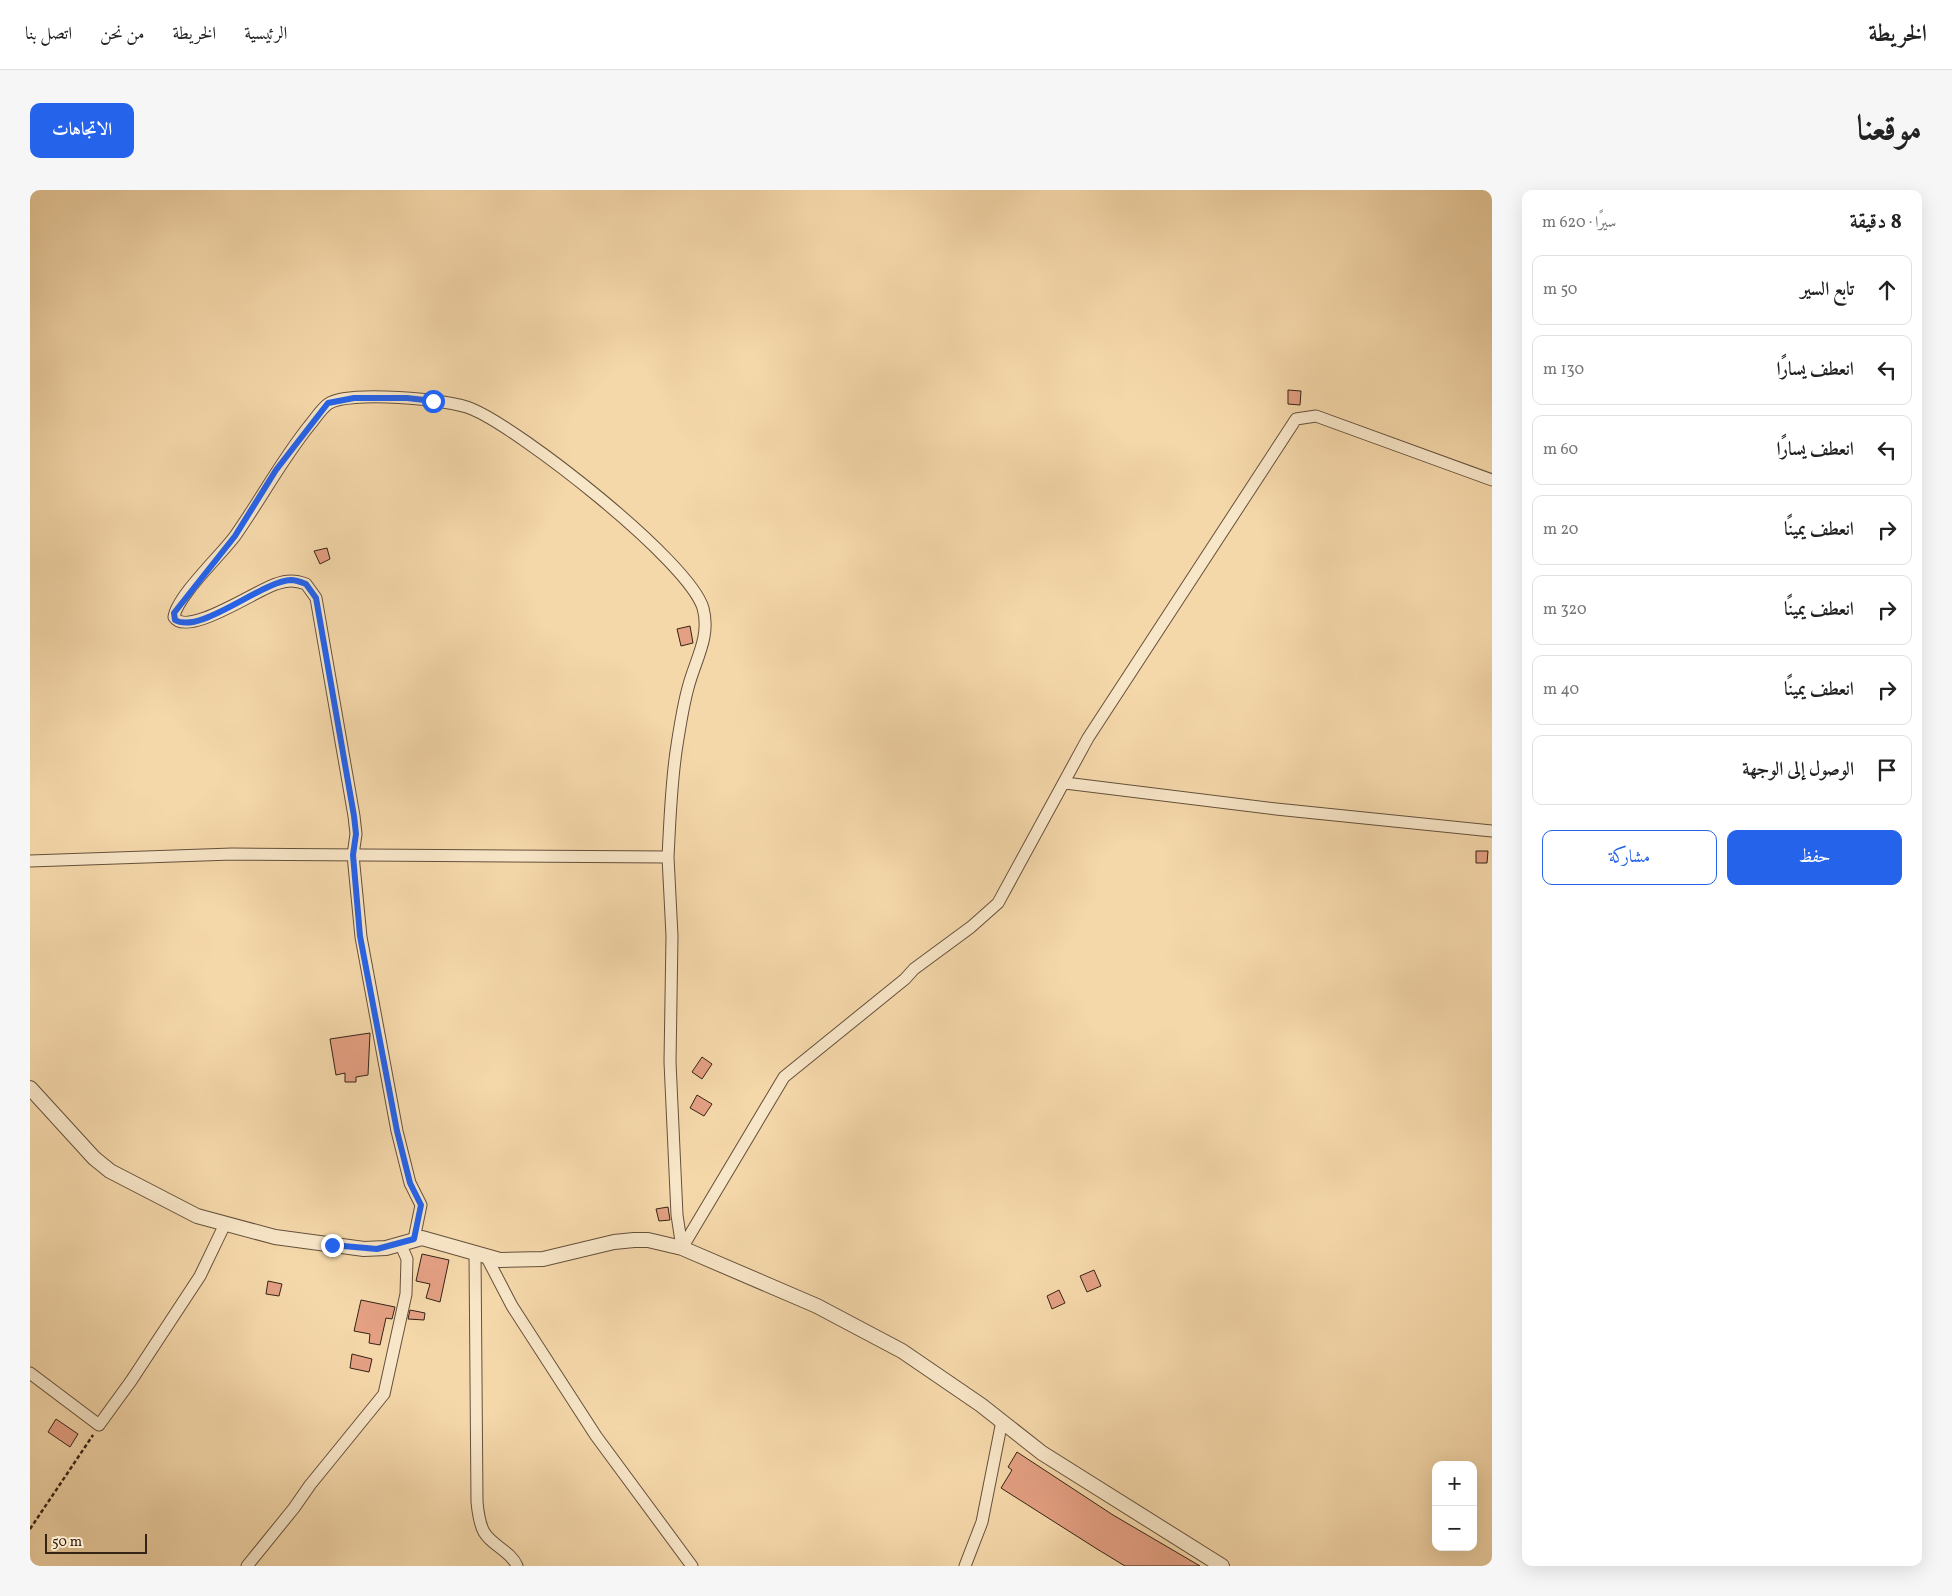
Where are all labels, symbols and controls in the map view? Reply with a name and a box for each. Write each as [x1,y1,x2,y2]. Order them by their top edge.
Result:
text: الخريطة [1869,18,1927,52]
text: اتصل بنا [25,22,72,47]
text: من نحن [100,22,144,47]
text: الخريطة [172,22,216,47]
text: الرئيسية [244,22,287,47]
button: الاتجاهات [30,103,134,158]
text: موقعنا [1857,106,1922,154]
text: 8 دقيقة [1850,208,1902,237]
text: سيرًا · 620 m [1542,212,1616,234]
icon: ahead [1873,276,1901,304]
text: تابع السير [1801,277,1854,303]
text: 50 m [1543,279,1577,301]
icon: left [1873,356,1901,384]
text: انعطف يسارًا [1776,357,1854,383]
text: 130 m [1543,359,1584,381]
route start [422,390,445,413]
icon: left [1873,436,1901,464]
text: انعطف يسارًا [1776,437,1854,463]
text: 60 m [1543,439,1578,461]
icon: right [1873,516,1901,544]
text: انعطف يمينًا [1784,517,1854,543]
text: 20 m [1543,519,1578,541]
icon: right [1873,596,1901,624]
text: انعطف يمينًا [1784,597,1854,623]
text: 320 m [1543,599,1587,621]
icon: right [1873,676,1901,704]
text: انعطف يمينًا [1784,677,1854,703]
text: 40 m [1543,679,1579,701]
icon: arrive [1873,756,1901,784]
text: الوصول إلى الوجهة [1742,757,1854,783]
button: مشاركة [1542,830,1717,885]
button: حفظ [1727,830,1902,885]
route end [321,1234,344,1257]
map controls [1432,1461,1477,1551]
button: + [1432,1461,1477,1506]
button: − [1432,1506,1477,1551]
scale bar [45,1531,148,1554]
text: 50 m [52,1533,82,1552]

